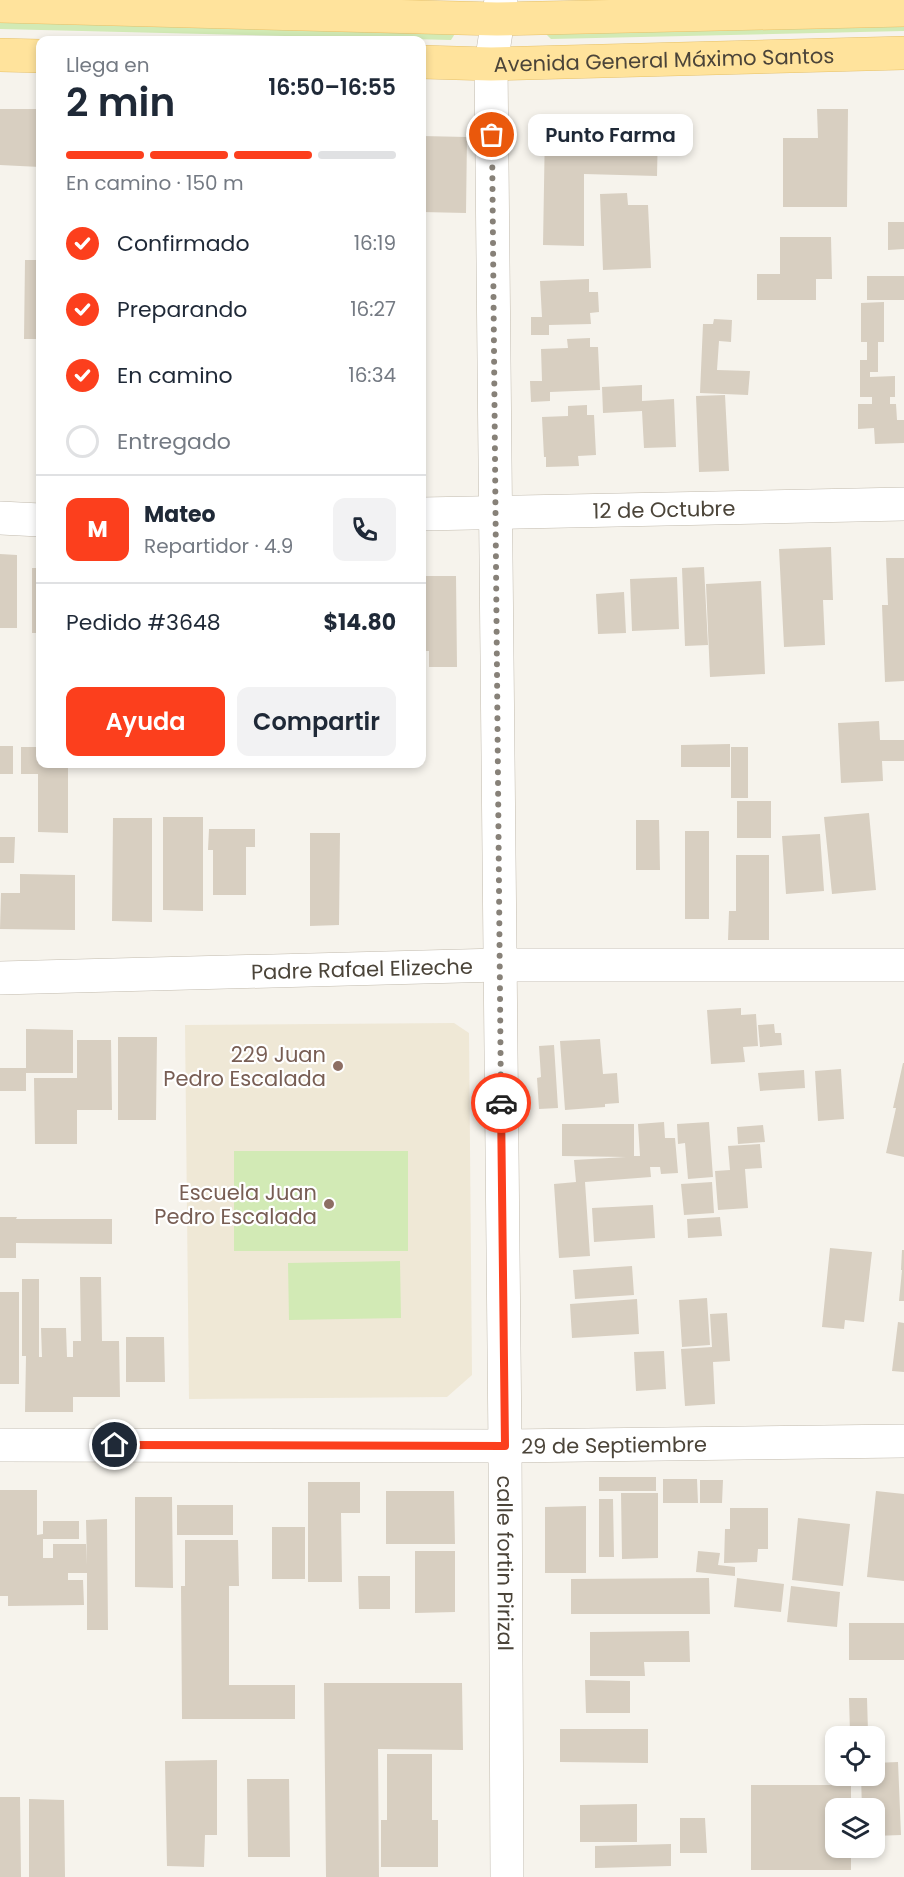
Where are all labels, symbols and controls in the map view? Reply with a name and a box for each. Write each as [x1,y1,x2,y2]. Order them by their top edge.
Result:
street label: Avenida General Máximo Santos [493,40,835,78]
text: Llega en [66,51,150,79]
text: 16:50–16:55 [268,72,396,103]
text: 2 min [66,75,175,130]
pin [466,109,517,160]
callout: Punto Farma [528,114,693,156]
icon: bag [475,118,508,151]
text: Punto Farma [545,121,676,149]
text: En camino · 150 m [66,169,244,197]
icon: check [66,227,99,260]
text: Confirmado [117,228,250,259]
text: 16:19 [354,229,396,257]
icon: check [66,293,99,326]
text: Preparando [117,294,247,325]
text: 16:27 [350,295,396,323]
icon: check [66,359,99,392]
text: En camino [117,360,233,391]
text: 16:34 [348,361,396,389]
text: Entregado [117,426,231,457]
street label: 12 de Octubre [592,493,736,525]
button: phone [333,498,396,561]
text: Mateo [144,499,216,530]
text: M [87,514,108,545]
text: Repartidor · 4.9 [144,532,293,560]
text: Pedido #3648 [66,607,221,638]
text: $14.80 [324,607,396,638]
button: Ayuda [66,687,225,756]
button: Compartir [237,687,396,756]
street label: Padre Rafael Elizeche [251,951,473,986]
place label: 229 Juan Pedro Escalada [163,1040,326,1093]
marker: 229 Juan Pedro Escalada [331,1059,345,1073]
courier [471,1073,531,1133]
icon: car [485,1087,518,1120]
place label: Escuela Juan Pedro Escalada [154,1178,317,1231]
marker: Escuela Juan Pedro Escalada [322,1197,336,1211]
pin [89,1419,140,1470]
icon: home [98,1428,131,1461]
street label: 29 de Septiembre [521,1429,707,1460]
street label: calle fortin Pirizal [491,1475,520,1651]
map controls [825,1726,885,1858]
button: locate [825,1726,885,1786]
button: layers [825,1798,885,1858]

